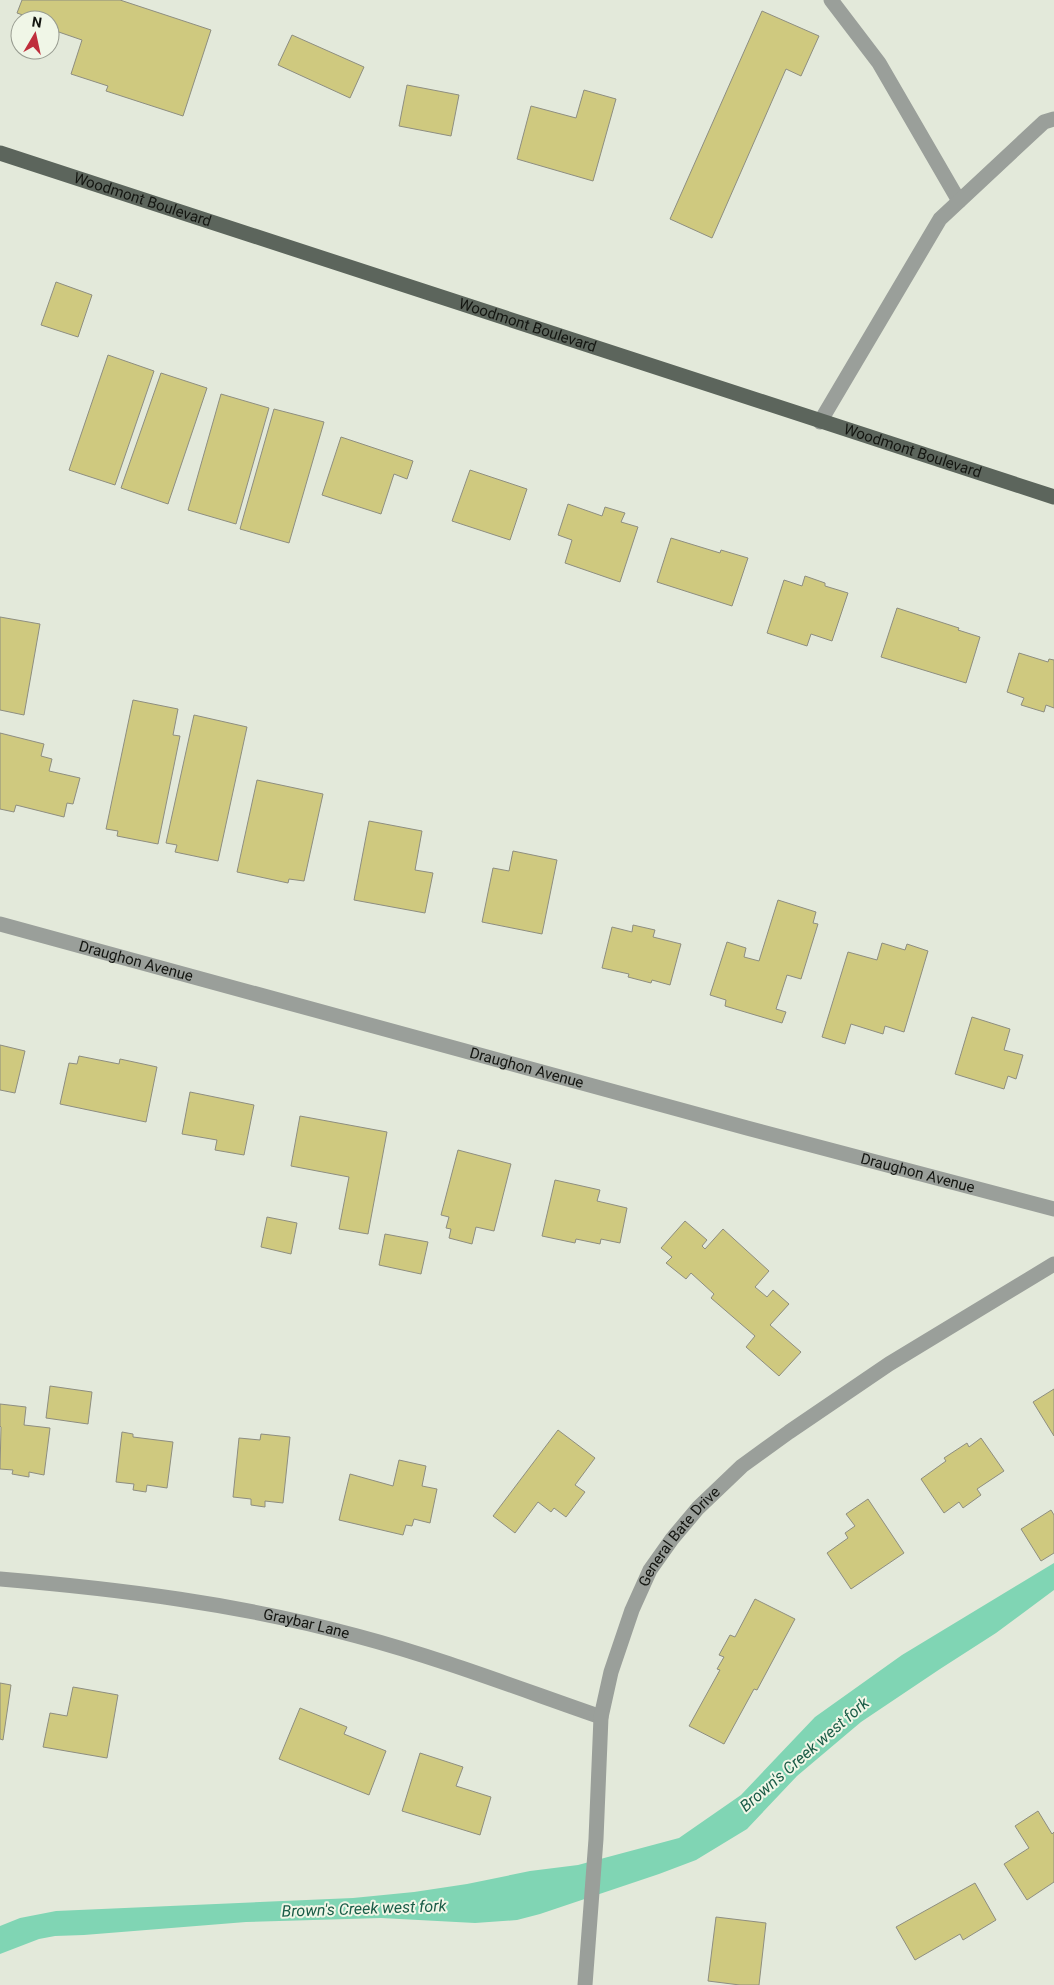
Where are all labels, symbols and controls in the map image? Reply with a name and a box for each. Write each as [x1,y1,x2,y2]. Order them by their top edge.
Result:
north arrow [10,10,60,60]
text: N [31,13,43,31]
street label: Woodmont Boulevard [71,169,214,230]
street label: Woodmont Boulevard [456,294,599,356]
street label: Woodmont Boulevard [841,420,984,482]
street label: Draughon Avenue [77,937,195,985]
street label: Draughon Avenue [468,1044,586,1092]
street label: Draughon Avenue [859,1149,977,1197]
street label: General Bate Drive [635,1483,724,1589]
street label: Graybar Lane [262,1605,352,1643]
water label: Brown's Creek west fork [736,1692,874,1816]
water label: Brown's Creek west fork [281,1896,448,1921]

